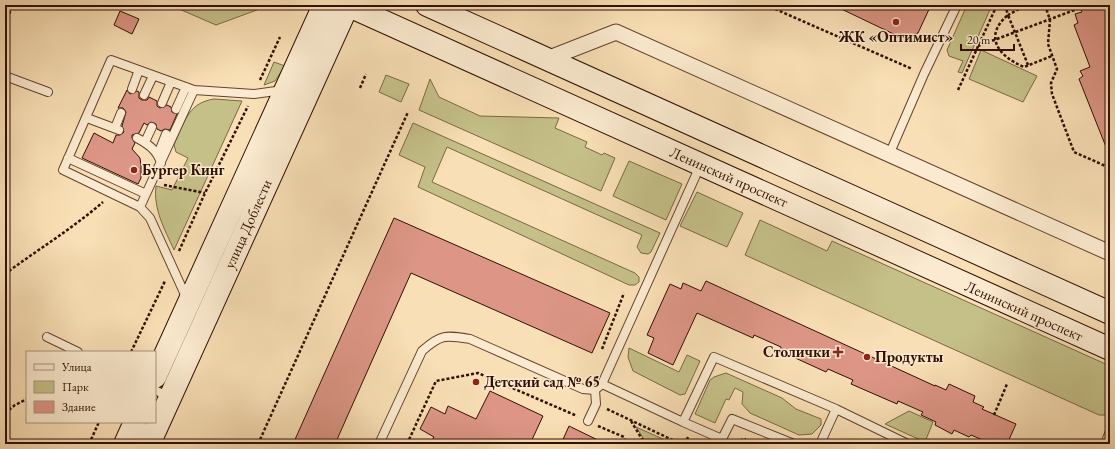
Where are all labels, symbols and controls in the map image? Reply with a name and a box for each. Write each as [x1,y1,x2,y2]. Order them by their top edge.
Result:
marker: ЖК «Оптимист» [891,17,901,27]
scale bar [961,26,1014,52]
place label: ЖК «Оптимист» [838,27,954,46]
text: 20 m [967,32,991,48]
street label: Ленинский проспект [667,142,791,211]
place label: Бургер Кинг [142,160,225,179]
marker: Бургер Кинг [129,165,139,175]
street label: улица Доблести [219,176,276,271]
street label: Ленинский проспект [962,276,1086,345]
place label: Столички [763,342,830,361]
marker: Столички [833,347,843,357]
place label: Продукты [875,347,943,366]
legend [26,351,156,423]
marker: Продукты [862,352,872,362]
text: Улица [61,359,92,375]
place label: Детский сад № 65 [484,372,600,391]
marker: Детский сад № 65 [471,377,481,387]
text: Парк [62,379,89,395]
text: Здание [62,399,96,415]

